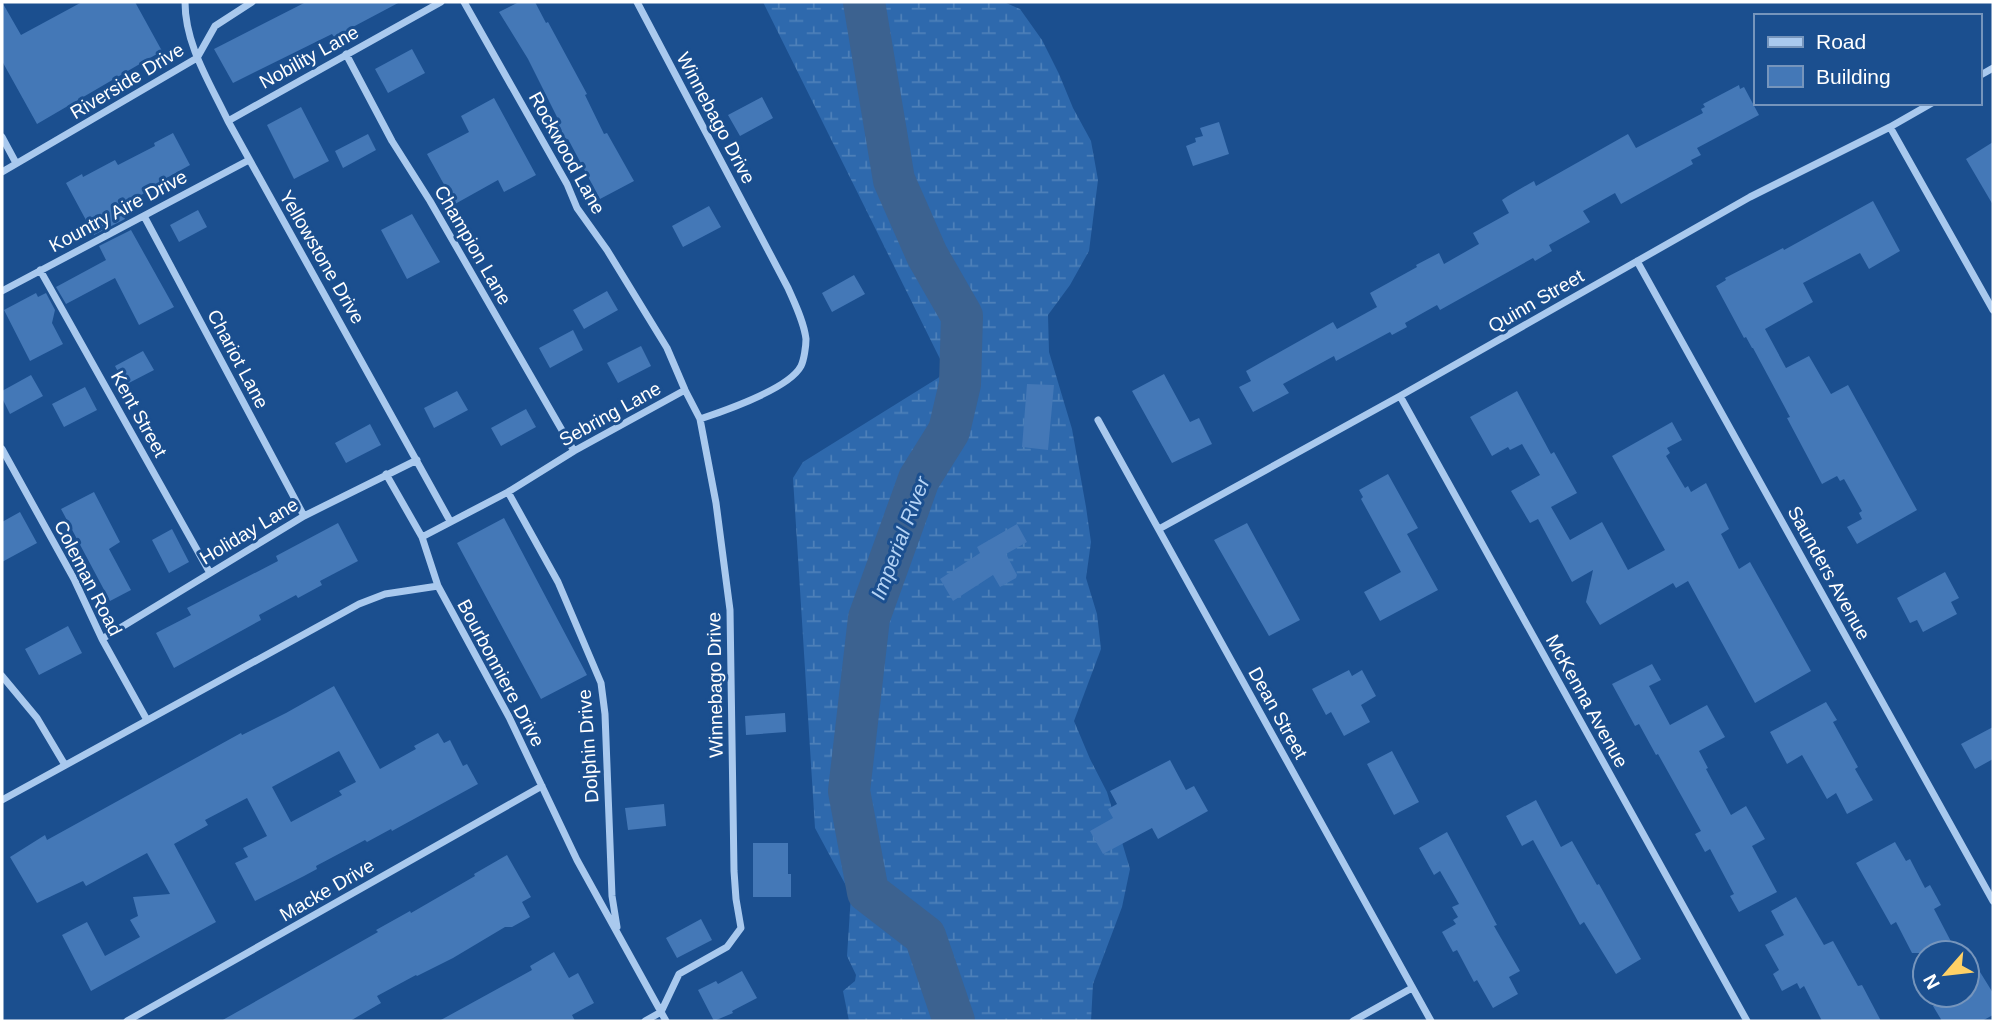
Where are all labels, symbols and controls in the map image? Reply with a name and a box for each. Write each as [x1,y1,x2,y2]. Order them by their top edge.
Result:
legend [1754,14,1981,105]
street label: Nobility Lane [256,21,362,93]
text: Road [1816,30,1866,53]
street label: Riverside Drive [66,39,188,123]
street label: Winnebago Drive [673,49,759,187]
text: Building [1816,65,1891,88]
street label: Rockwood Lane [525,88,609,218]
street label: Kountry Aire Drive [45,166,191,256]
street label: Champion Lane [430,182,516,308]
street label: Yellowstone Drive [275,187,369,327]
street label: Quinn Street [1485,265,1588,337]
street label: Chariot Lane [203,306,273,412]
street label: Kent Street [107,367,172,461]
street label: Sebring Lane [555,377,665,451]
water label: Imperial River [866,472,934,603]
street label: Holiday Lane [196,493,302,569]
street label: Saunders Avenue [1784,502,1874,644]
street label: Coleman Road [50,517,126,639]
street label: Bourbonniere Drive [453,596,549,750]
street label: Winnebago Drive [703,612,727,758]
street label: McKenna Avenue [1542,631,1632,771]
street label: Dean Street [1244,664,1312,763]
street label: Dolphin Drive [574,688,602,804]
street label: Macke Drive [276,855,378,925]
north arrow [1911,939,1981,1009]
text: N [1919,971,1944,993]

